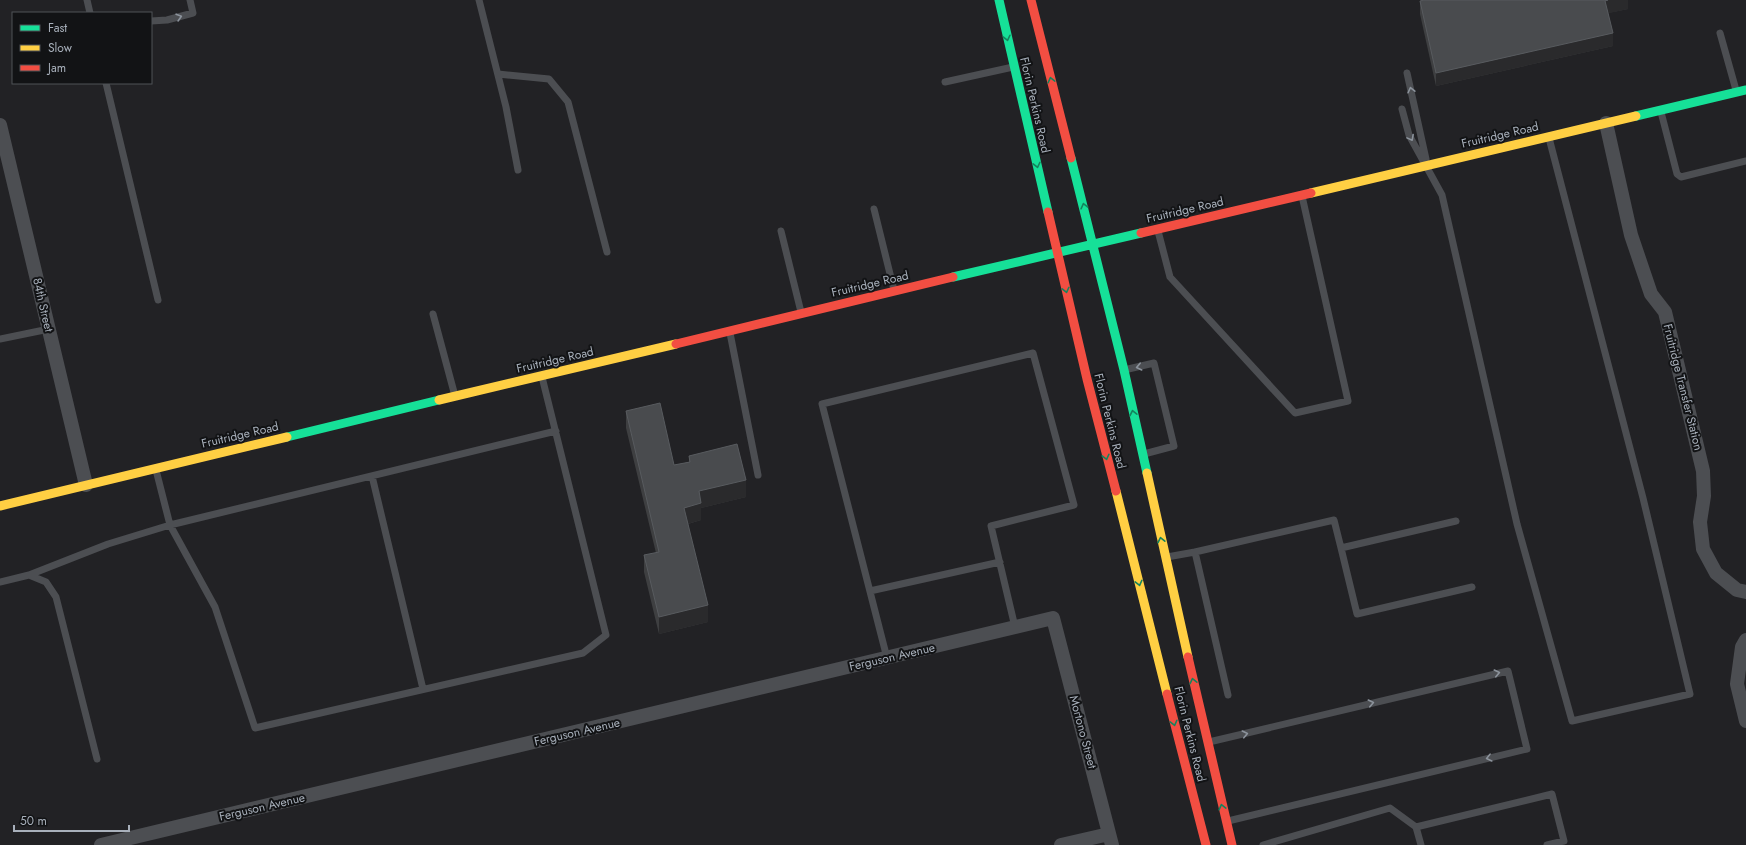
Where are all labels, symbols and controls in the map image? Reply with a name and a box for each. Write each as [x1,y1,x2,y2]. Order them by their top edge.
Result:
legend [12,12,152,84]
one-way arrow [175,13,182,22]
text: Fast [48,19,67,37]
one-way arrow [1003,35,1011,41]
text: Slow [48,39,73,57]
street label: Florin Perkins Road [1015,55,1055,155]
text: Jam [46,59,66,77]
one-way arrow [1047,77,1056,84]
one-way arrow [1407,87,1415,93]
street label: Fruitridge Road [1460,117,1540,153]
one-way arrow [1407,134,1414,141]
one-way arrow [1032,161,1040,168]
street label: Fruitridge Road [1145,192,1225,228]
one-way arrow [1080,203,1088,209]
street label: Fruitridge Road [830,266,910,302]
street label: 84th Street [28,276,58,334]
one-way arrow [1062,287,1070,293]
street label: Fruitridge Transfer Station [1659,322,1707,452]
street label: Fruitridge Road [515,342,595,378]
one-way arrow [1136,362,1142,370]
street label: Florin Perkins Road [1089,371,1131,471]
one-way arrow [1130,410,1138,416]
street label: Fruitridge Road [200,417,280,453]
one-way arrow [1102,454,1110,461]
one-way arrow [1158,537,1166,543]
one-way arrow [1134,580,1142,587]
street label: Ferguson Avenue [847,638,937,676]
one-way arrow [1494,670,1501,678]
one-way arrow [1189,677,1197,684]
street label: Florin Perkins Road [1169,684,1211,784]
street label: Mortono Street [1065,693,1101,771]
one-way arrow [1368,700,1374,708]
street label: Ferguson Avenue [532,713,622,751]
one-way arrow [1170,720,1178,726]
one-way arrow [1241,730,1248,738]
one-way arrow [1486,753,1493,762]
street label: Ferguson Avenue [217,788,307,826]
one-way arrow [1219,804,1227,810]
scale bar [14,807,129,833]
text: 50 m [20,812,47,830]

